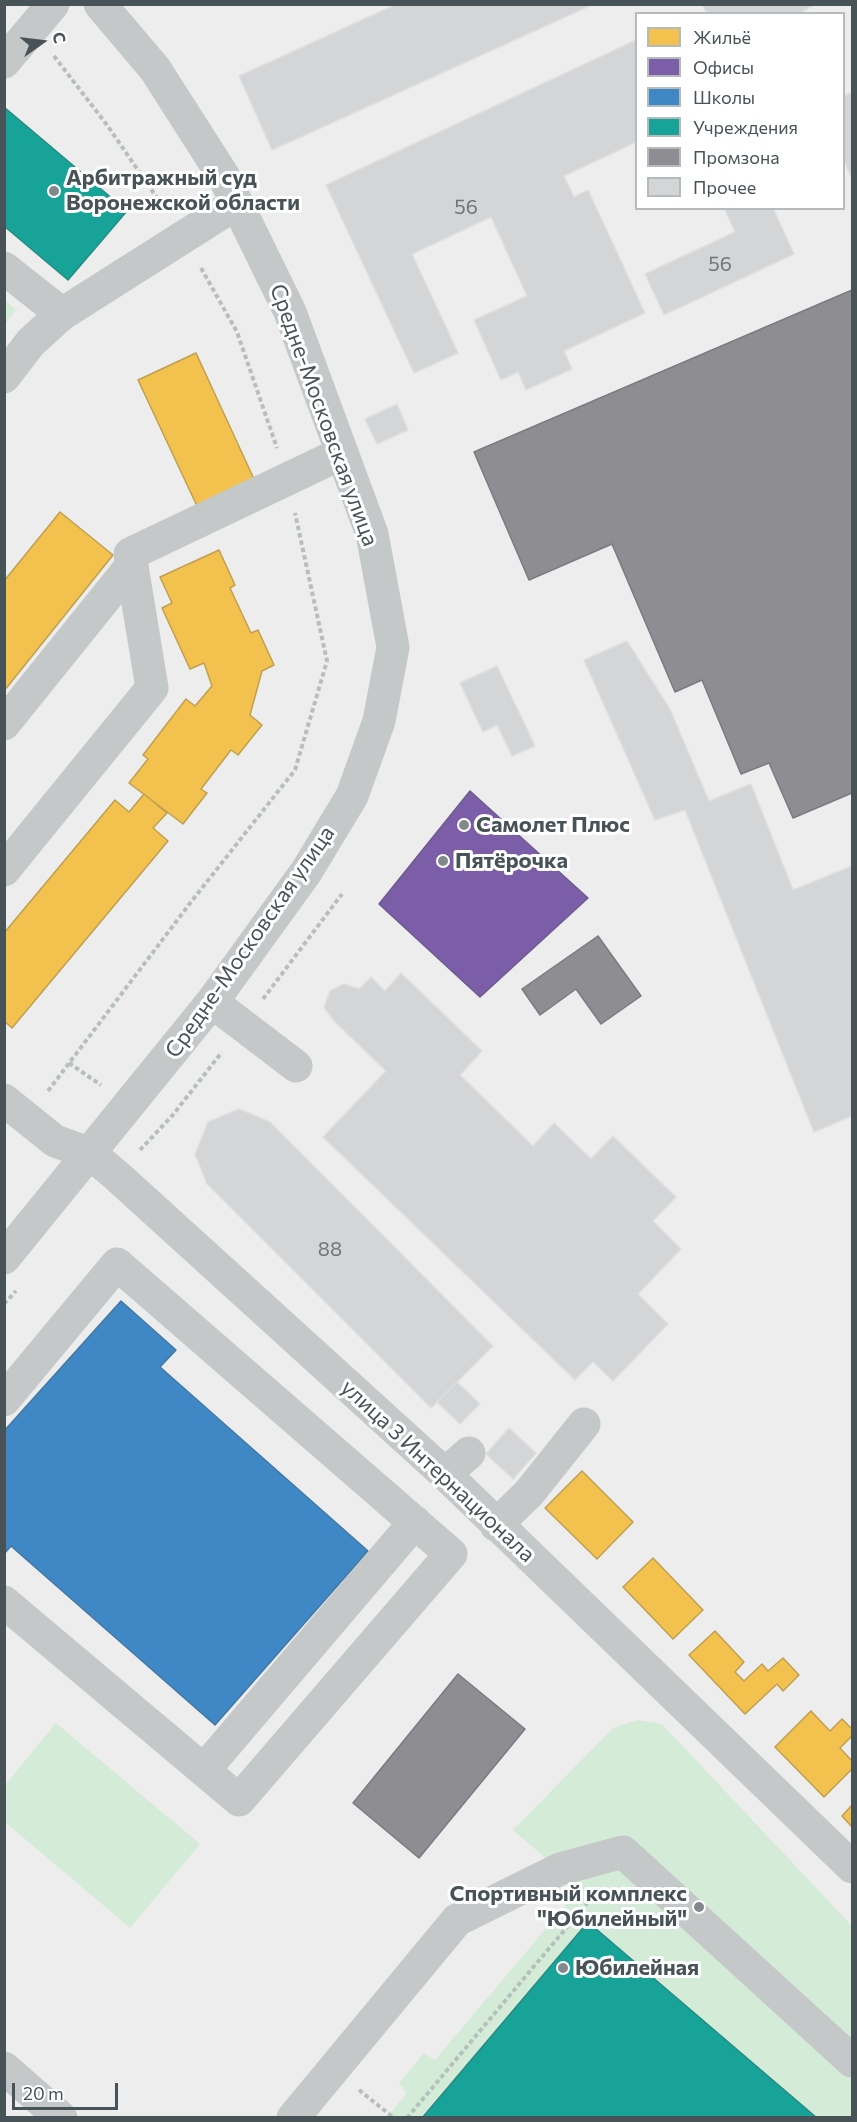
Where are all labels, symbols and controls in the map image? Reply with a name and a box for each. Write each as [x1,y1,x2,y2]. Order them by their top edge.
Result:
north arrow [12,12,72,72]
legend [635,12,845,210]
text: Жильё [693,26,751,48]
text: С [49,30,70,45]
text: Офисы [693,56,754,78]
text: Школы [693,86,755,108]
text: Учреждения [693,116,798,138]
text: Промзона [693,146,780,168]
place label: Арбитражный суд Воронежской области [66,165,300,216]
text: Прочее [693,176,756,198]
marker: Арбитражный суд Воронежской области [47,184,61,198]
house number: 56 [454,195,478,219]
house number: 56 [708,252,732,276]
street label: Средне-Московская улица [264,280,384,550]
place label: Самолет Плюс [476,812,630,838]
marker: Самолет Плюс [457,818,471,832]
street label: Средне-Московская улица [160,821,340,1063]
place label: Пятёрочка [455,848,568,874]
marker: Пятёрочка [436,854,450,868]
house number: 88 [318,1237,342,1261]
street label: улица 3 Интернационала [336,1374,540,1568]
place label: Спортивный комплекс "Юбилейный" [449,1881,687,1933]
marker: Спортивный комплекс "Юбилейный" [692,1900,706,1914]
place label: Юбилейная [575,1955,699,1981]
marker: Юбилейная [556,1961,570,1975]
scale bar [15,2071,122,2109]
text: 20 m [23,2082,64,2104]

